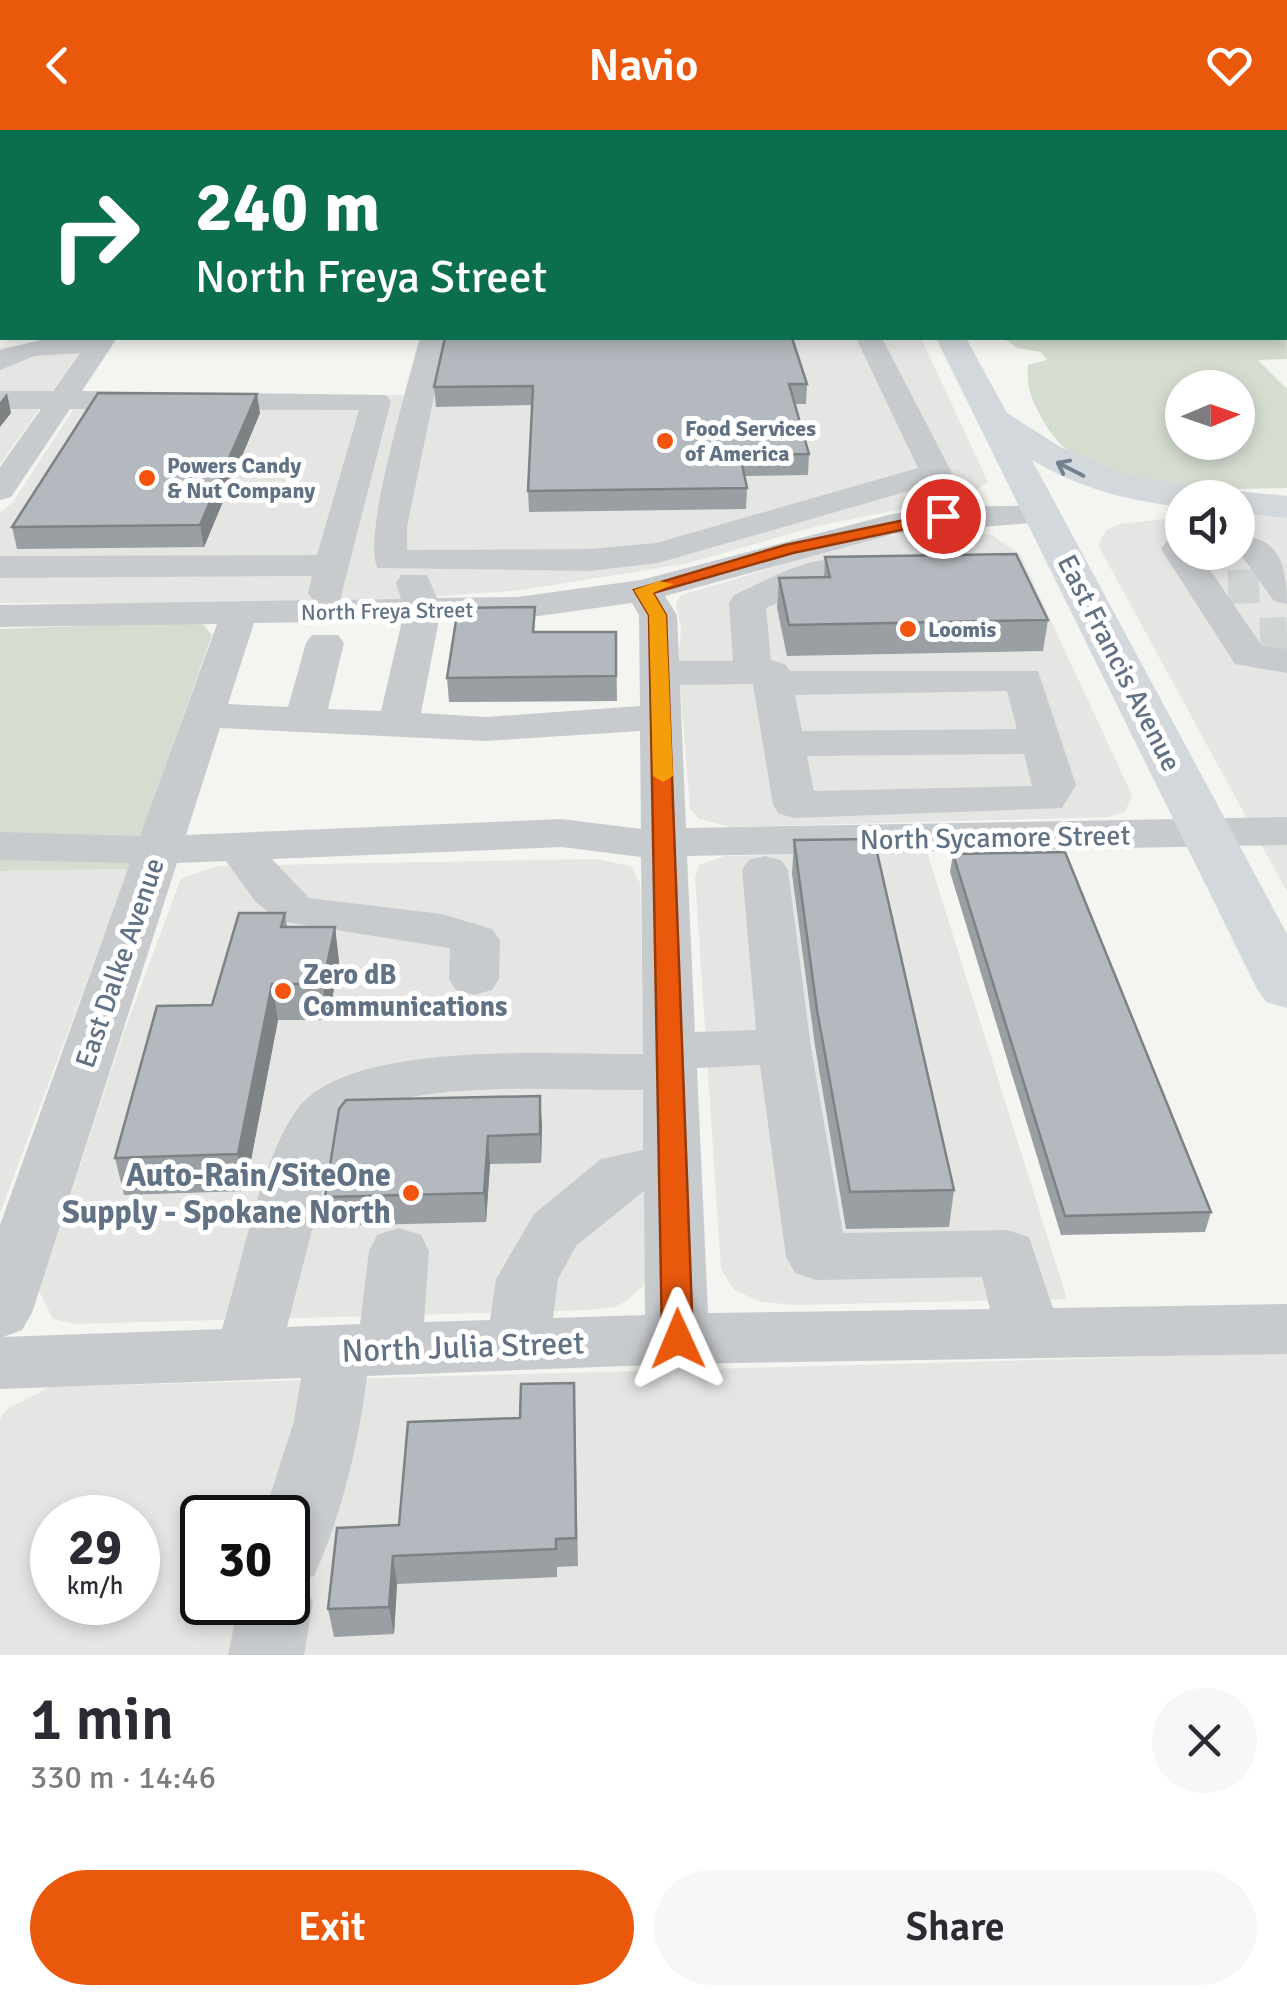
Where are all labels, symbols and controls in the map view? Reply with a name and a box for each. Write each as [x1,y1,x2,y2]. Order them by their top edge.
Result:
icon: back [30,38,85,93]
text: Navio [589,38,698,93]
icon: heart [1202,38,1257,93]
text: 240 m [195,164,380,250]
icon: right [30,170,160,300]
text: North Freya Street [195,250,547,305]
north arrow [1165,370,1255,460]
map controls [1165,370,1255,570]
place label: Food Services of America [685,415,816,467]
marker: Food Services of America [654,430,676,452]
place label: Powers Candy & Nut Company [167,452,315,504]
one-way arrow [1056,458,1086,478]
marker: Powers Candy & Nut Company [136,467,158,489]
pin [901,474,986,559]
button: sound [1165,480,1255,570]
icon: arrive [916,489,971,544]
street label: East Francis Avenue [1050,549,1188,777]
street label: North Freya Street [301,596,474,626]
place label: Loomis [928,616,997,643]
marker: Loomis [897,618,919,640]
street label: North Sycamore Street [859,819,1131,857]
street label: East Dalke Avenue [68,854,172,1072]
place label: Zero dB Communications [303,958,507,1024]
marker: Zero dB Communications [272,980,294,1002]
place label: Auto-Rain/SiteOne Supply - Spokane North [62,1156,391,1232]
marker: Auto-Rain/SiteOne Supply - Spokane North [400,1182,422,1204]
position arrow [626,1287,730,1391]
street label: North Julia Street [341,1323,585,1371]
speed limit sign: 30 [180,1495,310,1625]
text: 29 [68,1517,122,1579]
text: km/h [67,1570,123,1601]
text: 1 min [30,1683,174,1757]
button: close [1152,1688,1257,1793]
text: 330 m · 14:46 [30,1758,216,1797]
button: Exit [30,1870,634,1985]
button: Share [654,1870,1257,1985]

